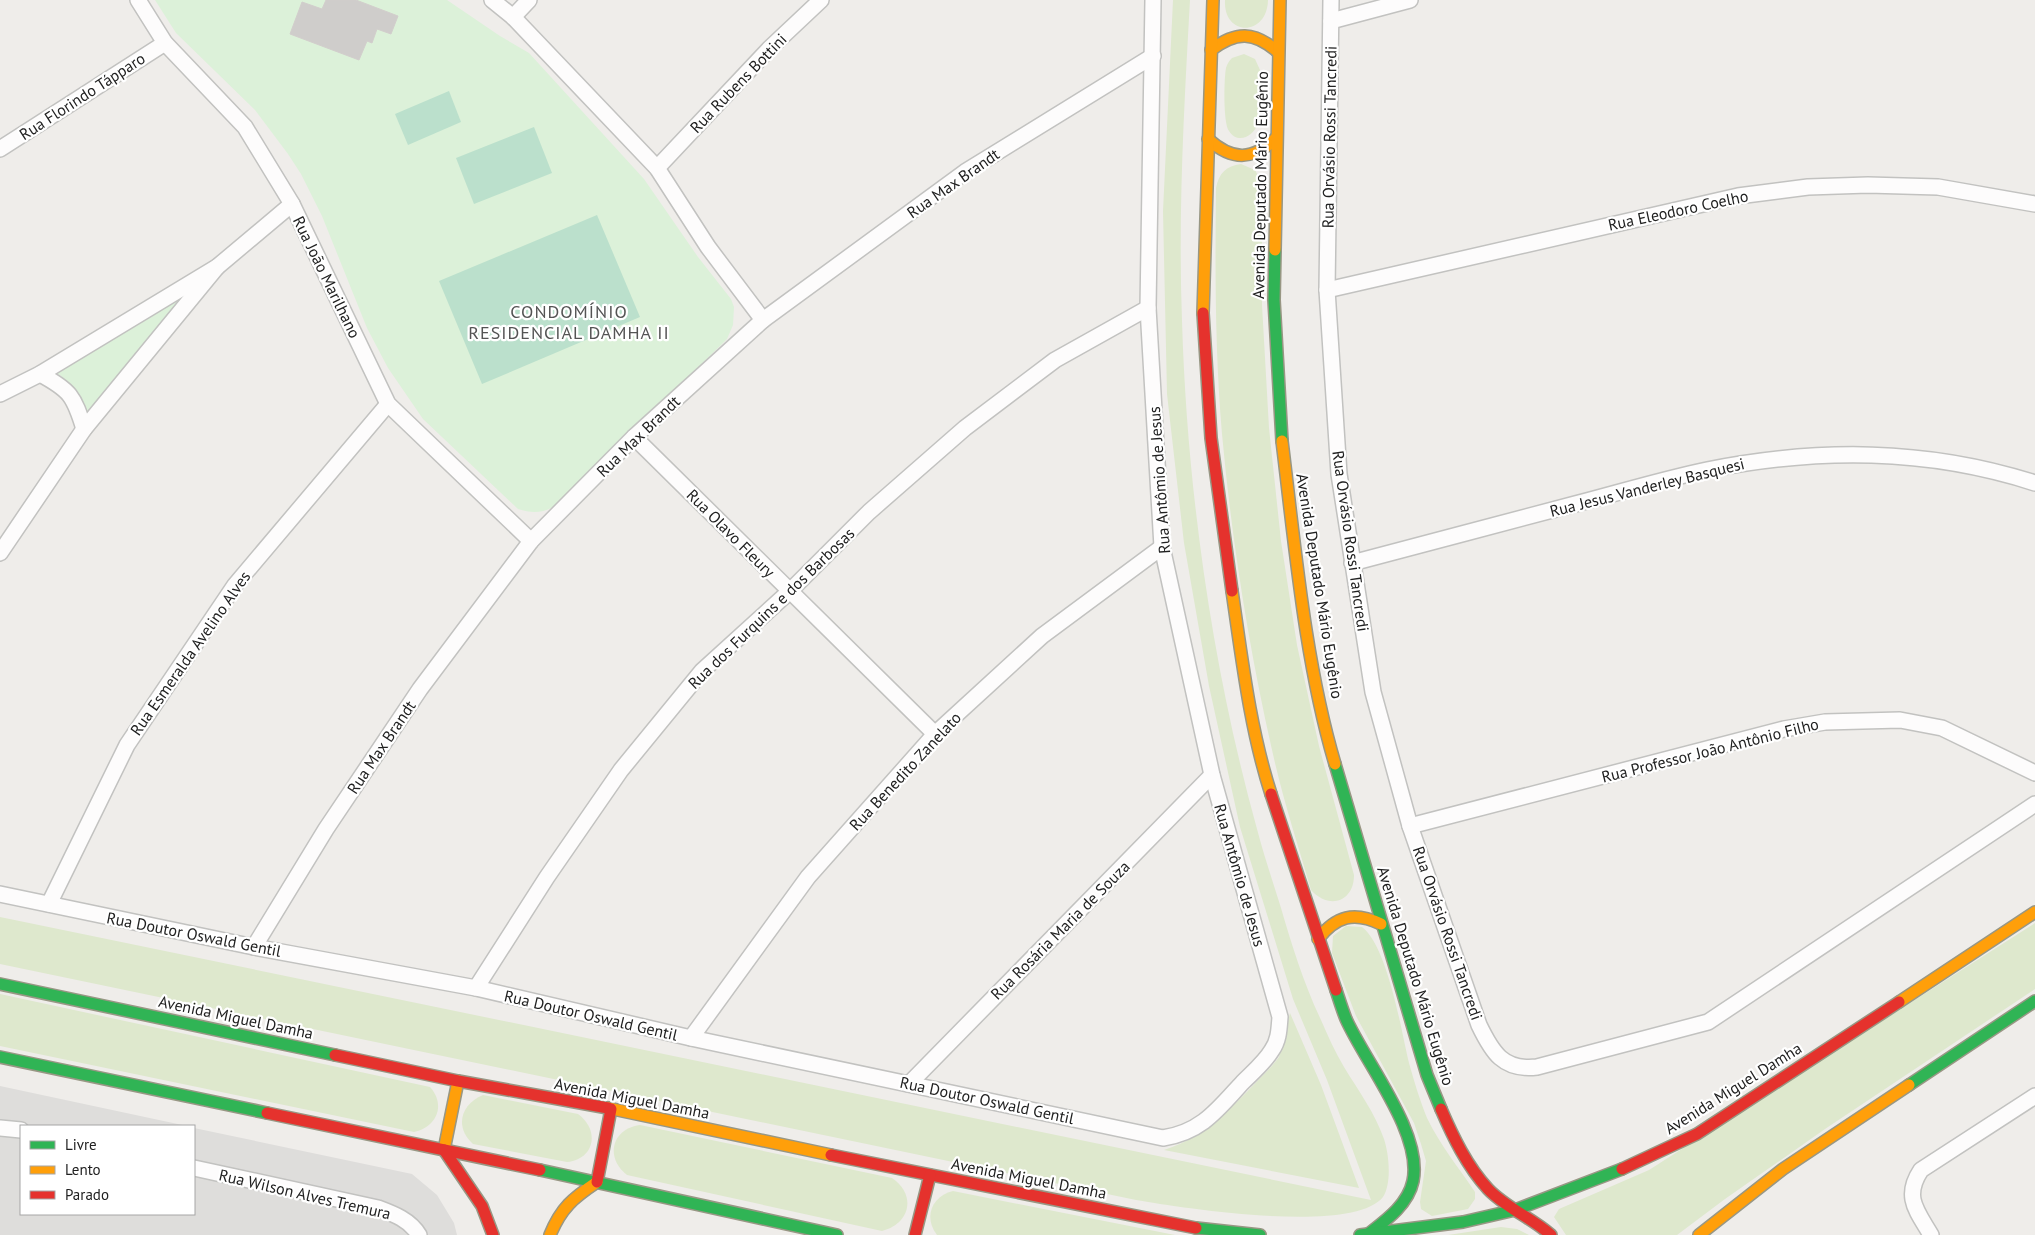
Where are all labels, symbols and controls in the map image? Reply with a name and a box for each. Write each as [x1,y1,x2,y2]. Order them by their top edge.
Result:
street label: Rua Rubens Bottini [685,29,791,137]
street label: Rua Orvásio Rossi Tancredi [1317,46,1341,228]
street label: Rua Florindo Tápparo [15,48,149,144]
street label: Avenida Deputado Mário Eugênio [1248,71,1272,299]
street label: Rua Max Brandt [903,143,1004,222]
street label: Rua Eleodoro Coelho [1606,185,1750,235]
street label: Rua João Marilhano [289,213,365,341]
district label: CONDOMÍNIO RESIDENCIAL DAMHA II [468,300,670,344]
street label: Rua Max Brandt [592,391,684,481]
street label: Rua Antômio de Jesus [1144,405,1174,554]
street label: Rua Orvásio Rossi Tancredi [1328,449,1374,633]
street label: Rua Jesus Vanderley Basquesi [1548,453,1746,521]
street label: Avenida Deputado Mário Eugênio [1292,472,1348,700]
street label: Rua Olavo Fleury [683,485,780,582]
street label: Rua dos Furquins e dos Barbosas [684,523,859,693]
street label: Rua Esmeralda Avelino Alves [126,567,255,739]
street label: Rua Max Brandt [342,696,420,797]
street label: Rua Benedito Zanelato [845,708,965,834]
street label: Rua Professor João Antônio Filho [1599,713,1821,787]
street label: Rua Antômio de Jesus [1210,801,1270,949]
street label: Rua Orvásio Rossi Tancredi [1409,843,1487,1023]
street label: Rua Rosária Maria de Souza [986,856,1134,1004]
street label: Avenida Deputado Mário Eugênio [1373,864,1459,1088]
street label: Rua Doutor Oswald Gentil [105,907,283,961]
street label: Rua Doutor Oswald Gentil [502,985,680,1045]
street label: Avenida Miguel Damha [157,991,315,1043]
street label: Avenida Miguel Damha [1661,1038,1805,1138]
street label: Rua Doutor Oswald Gentil [898,1072,1076,1128]
street label: Avenida Miguel Damha [553,1073,711,1123]
legend [20,1125,195,1215]
text: Livre [65,1135,97,1154]
street label: Avenida Miguel Damha [950,1153,1108,1203]
text: Lento [65,1160,101,1179]
street label: Rua Wilson Alves Tremura [217,1164,393,1224]
text: Parado [65,1185,109,1204]

